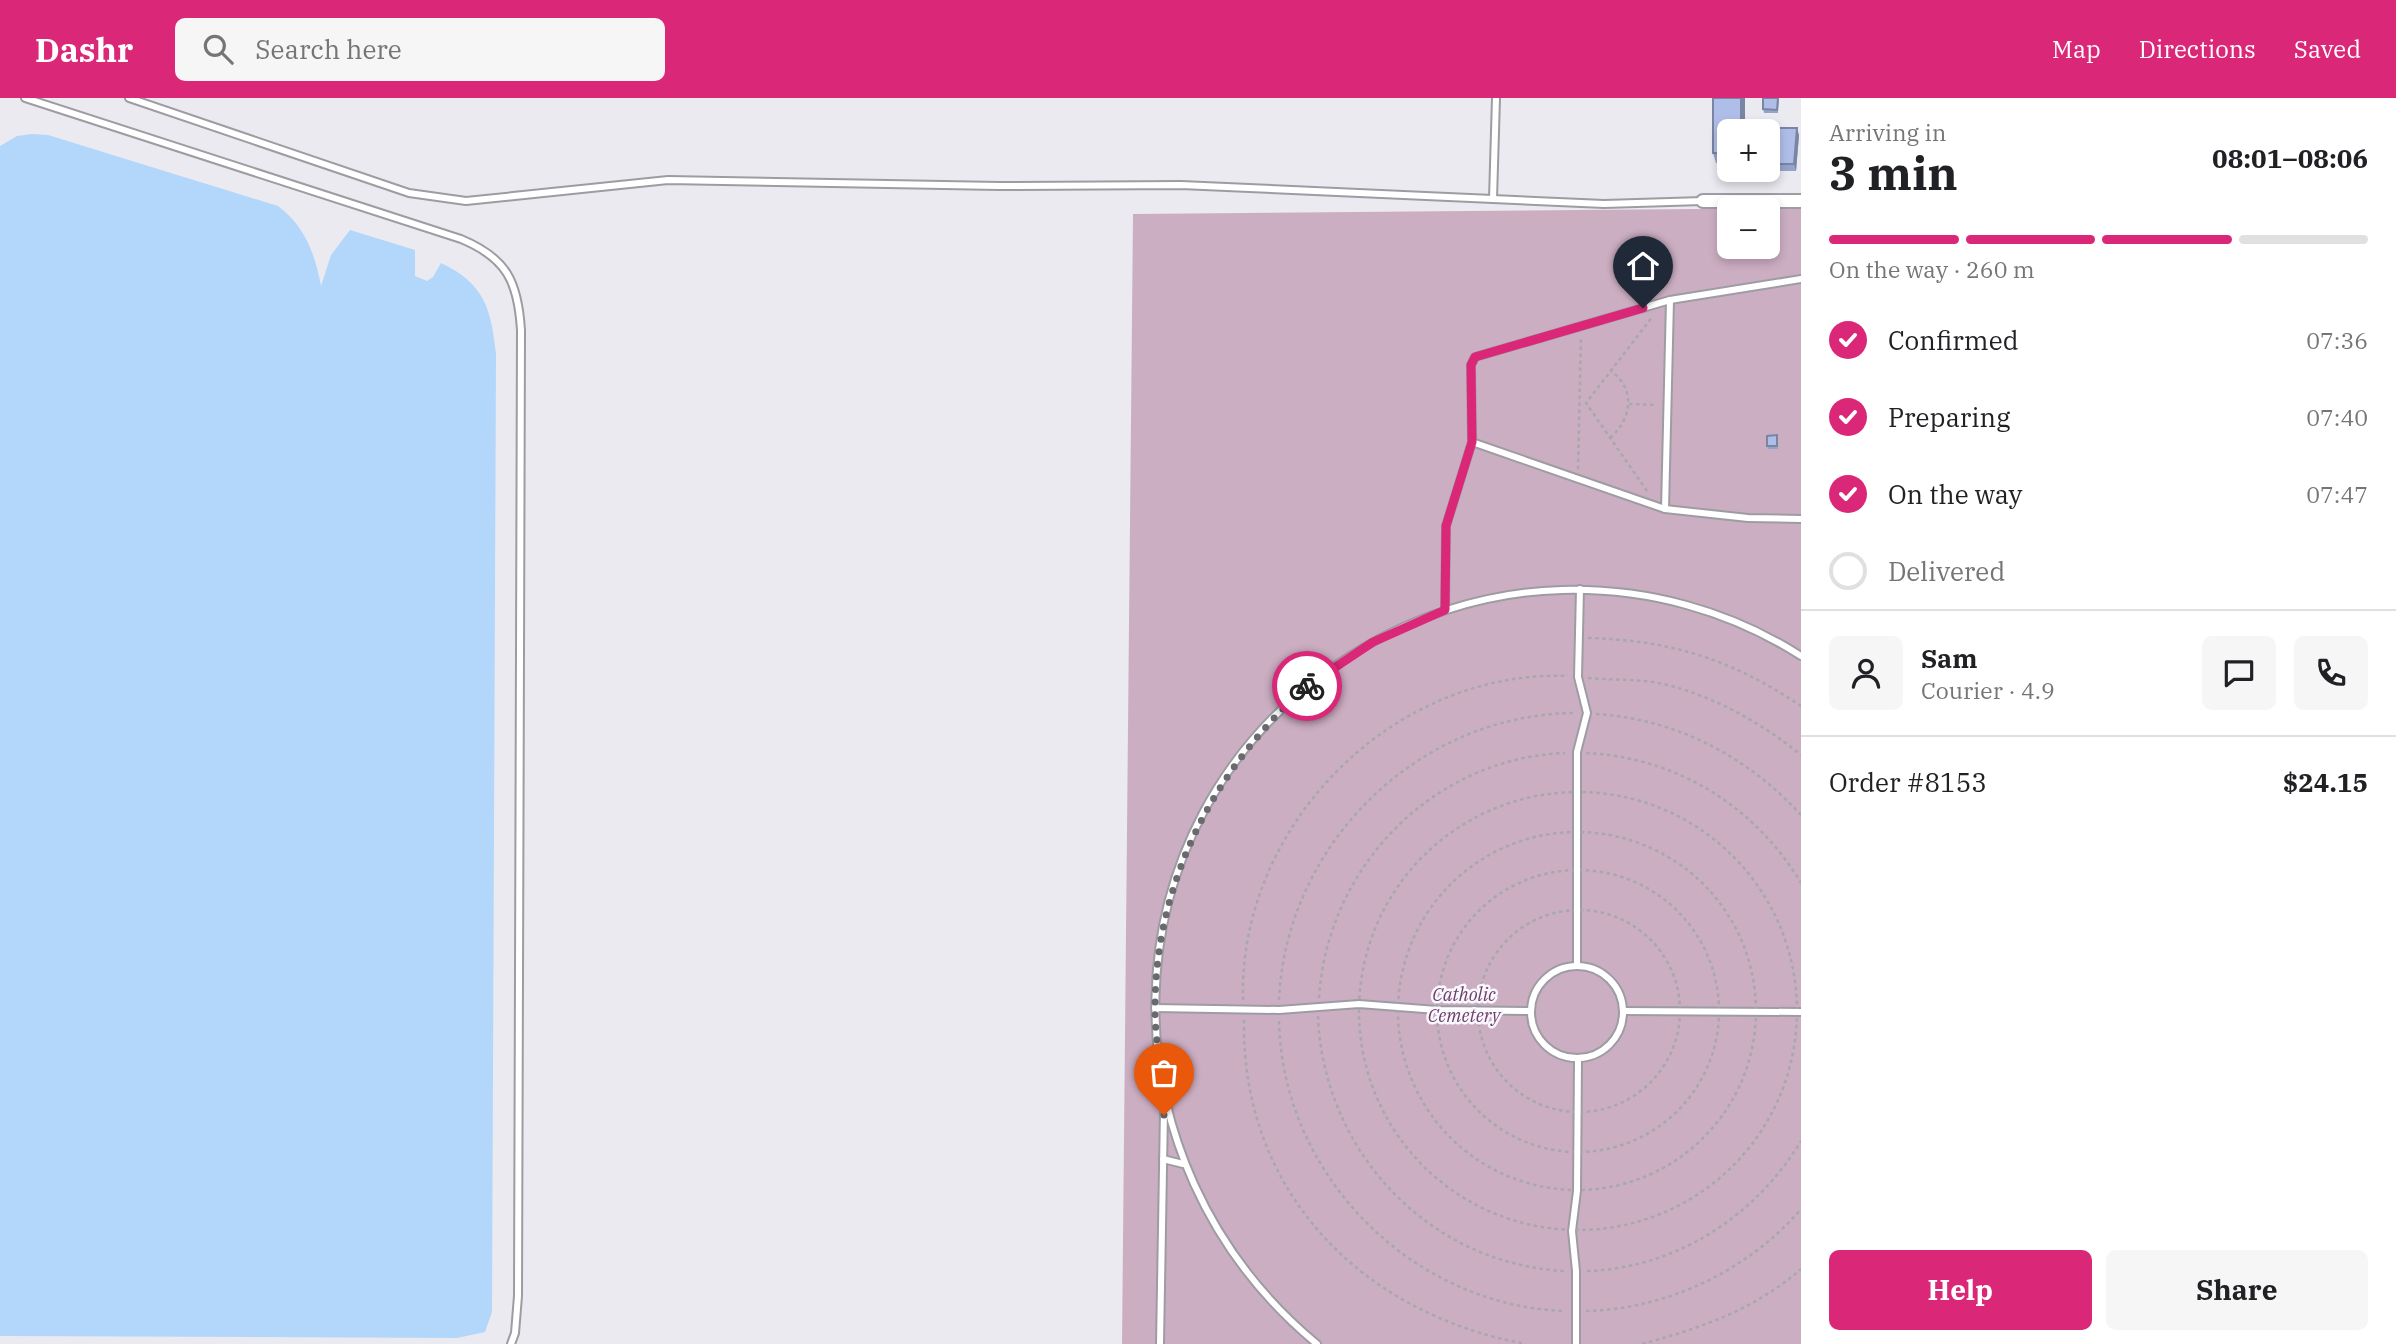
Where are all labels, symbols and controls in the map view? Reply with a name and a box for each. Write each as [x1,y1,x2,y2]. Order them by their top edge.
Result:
search box [175,18,665,81]
text: Dashr [35,28,133,71]
icon: search [199,30,237,68]
text: Search here [255,32,402,66]
text: Map [2052,33,2101,65]
text: Directions [2139,33,2256,65]
text: Saved [2294,33,2361,65]
text: Arriving in [1829,117,1946,147]
map controls [1717,119,1780,259]
button: + [1717,119,1780,182]
text: 08:01–08:06 [2212,141,2368,175]
text: 3 min [1829,143,1958,203]
button: − [1717,196,1780,259]
pin [1613,236,1673,308]
icon: home [1624,247,1662,285]
text: On the way · 260 m [1829,254,2035,284]
icon: check [1829,321,1867,359]
text: Confirmed [1888,323,2019,357]
text: 07:36 [2306,325,2368,355]
icon: check [1829,398,1867,436]
text: Preparing [1888,400,2010,434]
text: 07:40 [2306,402,2368,432]
icon: check [1829,475,1867,513]
text: On the way [1888,477,2022,511]
text: 07:47 [2306,479,2368,509]
text: Delivered [1888,554,2005,588]
button: person [1829,636,1903,710]
button: chat [2202,636,2276,710]
button: phone [2294,636,2368,710]
text: Sam [1921,641,1977,675]
courier [1272,651,1342,721]
icon: bike [1288,667,1326,705]
text: Courier · 4.9 [1921,675,2055,705]
text: Order #8153 [1829,765,1987,799]
text: $24.15 [2283,765,2368,799]
park label: Catholic Cemetery [1428,983,1502,1027]
pin [1134,1043,1194,1115]
icon: bag [1145,1054,1183,1092]
button: Help [1829,1250,2092,1330]
button: Share [2106,1250,2368,1330]

